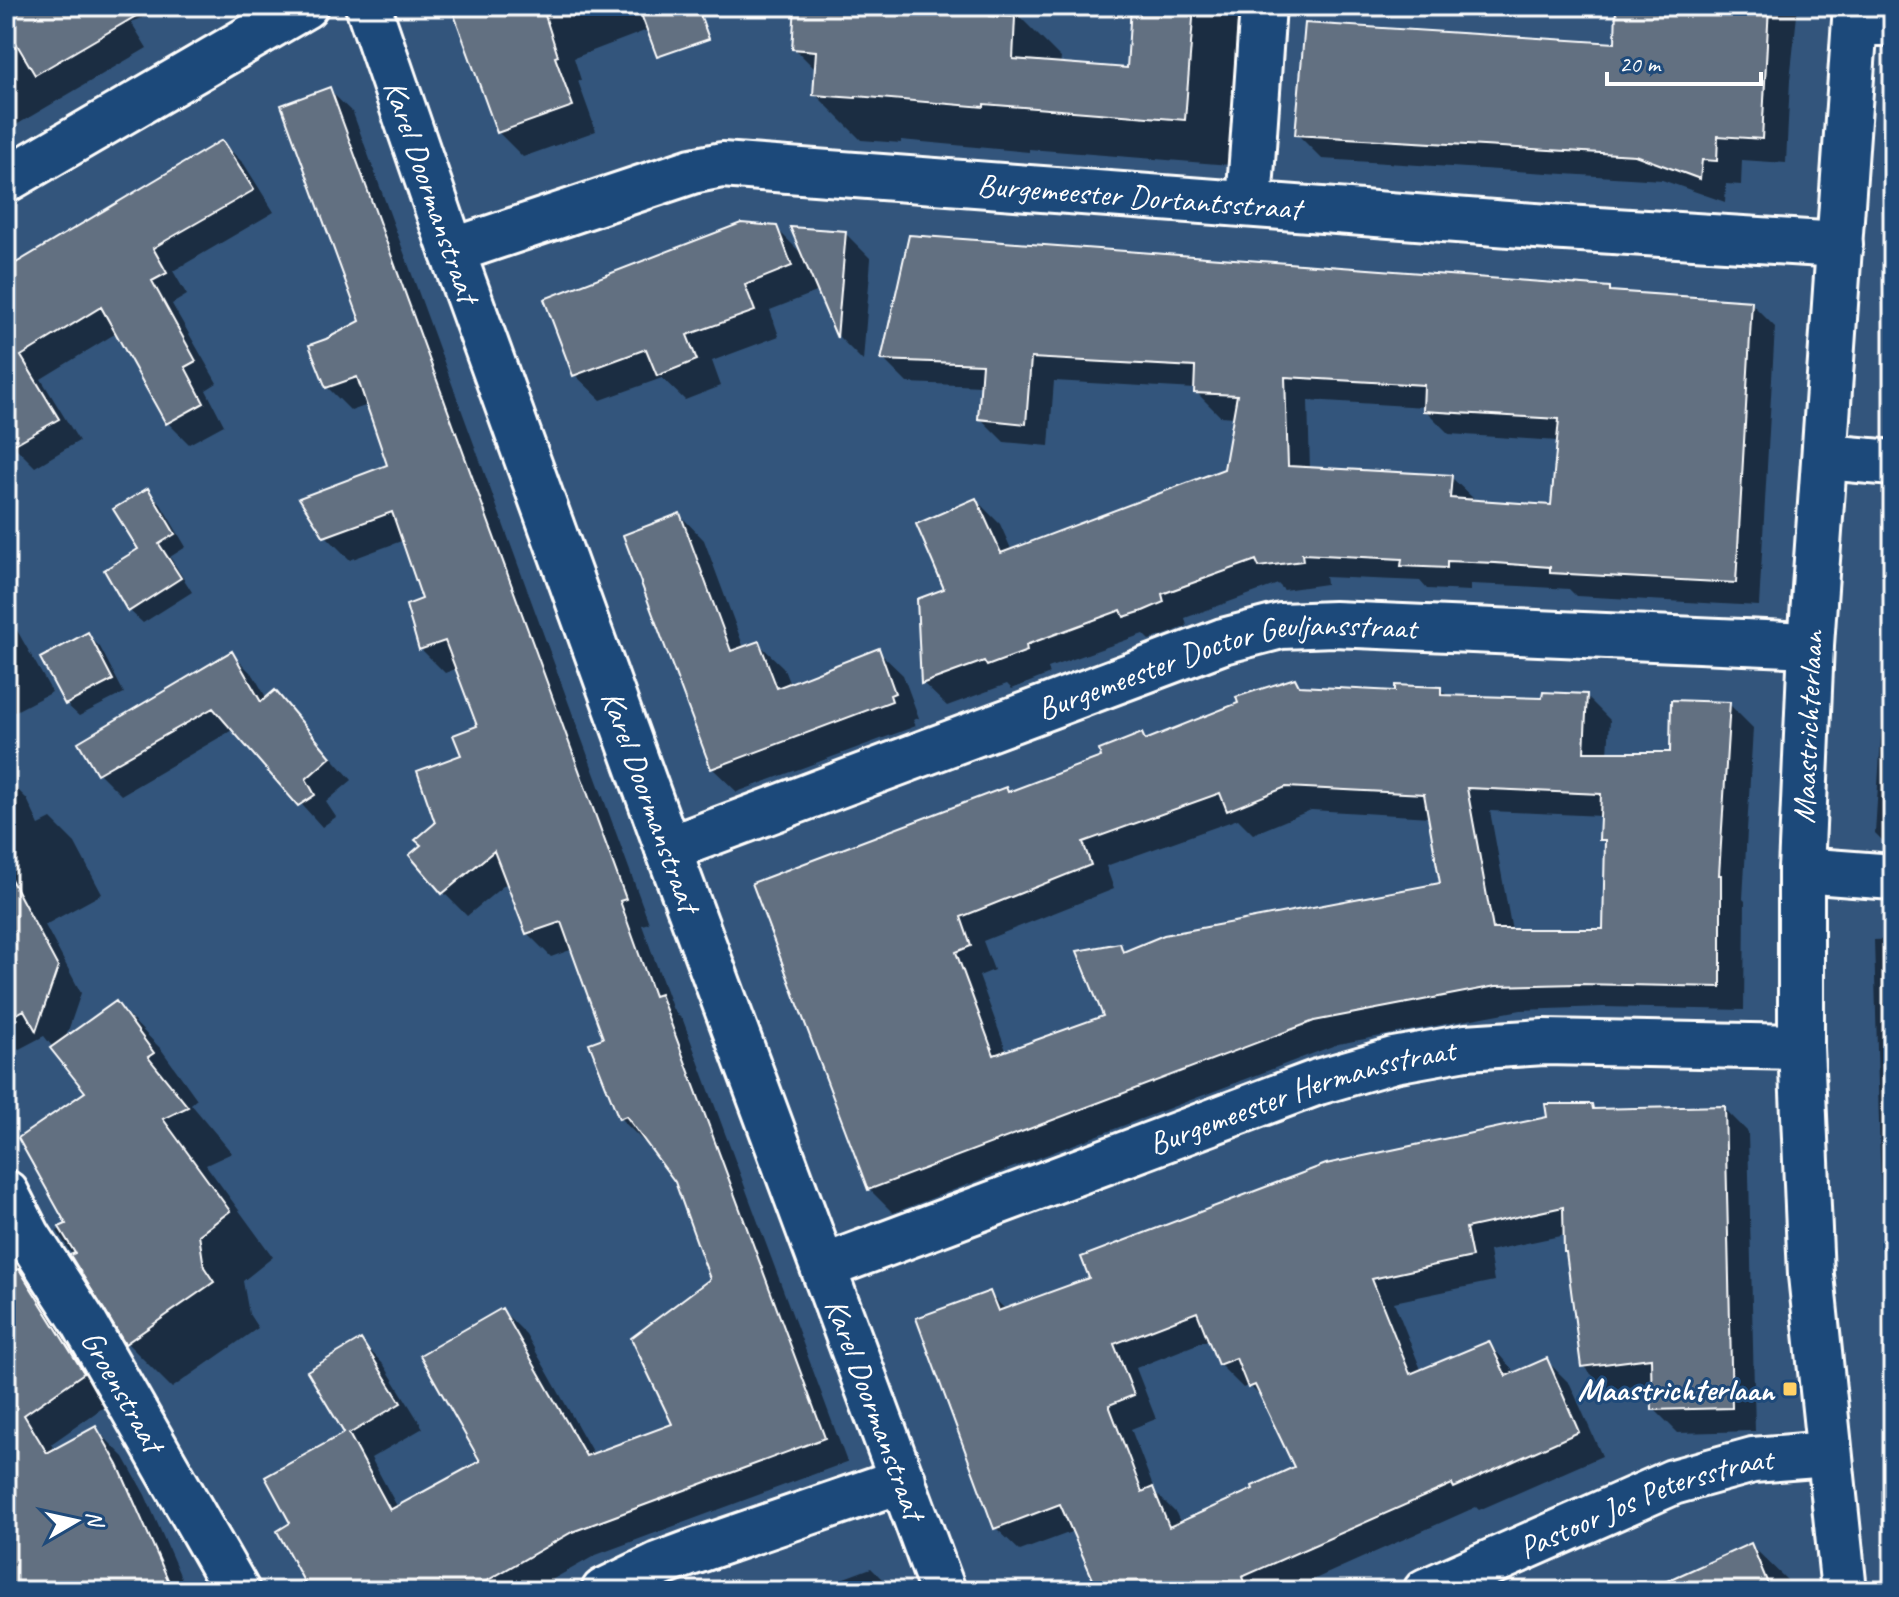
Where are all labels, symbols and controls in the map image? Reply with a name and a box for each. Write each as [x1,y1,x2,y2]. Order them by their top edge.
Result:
scale bar [1607,36,1761,86]
text: 20 m [1619,49,1662,79]
street label: Karel Doormanstraat [375,75,491,312]
street label: Burgemeester Dortantsstraat [976,164,1307,229]
street label: Burgemeester Doctor Geuljansstraat [1031,603,1421,729]
street label: Maastrichterlaan [1783,628,1833,824]
street label: Karel Doormanstraat [592,685,711,922]
street label: Burgemeester Hermansstraat [1143,1028,1462,1164]
street label: Karel Doormanstraat [816,1293,937,1529]
street label: Groenstraat [72,1323,176,1463]
place label: Maastrichterlaan [1578,1369,1776,1410]
marker: Maastrichterlaan [1781,1380,1799,1398]
street label: Pastoor Jos Petersstraat [1512,1438,1778,1568]
north arrow [36,1481,116,1561]
text: N [80,1509,110,1530]

